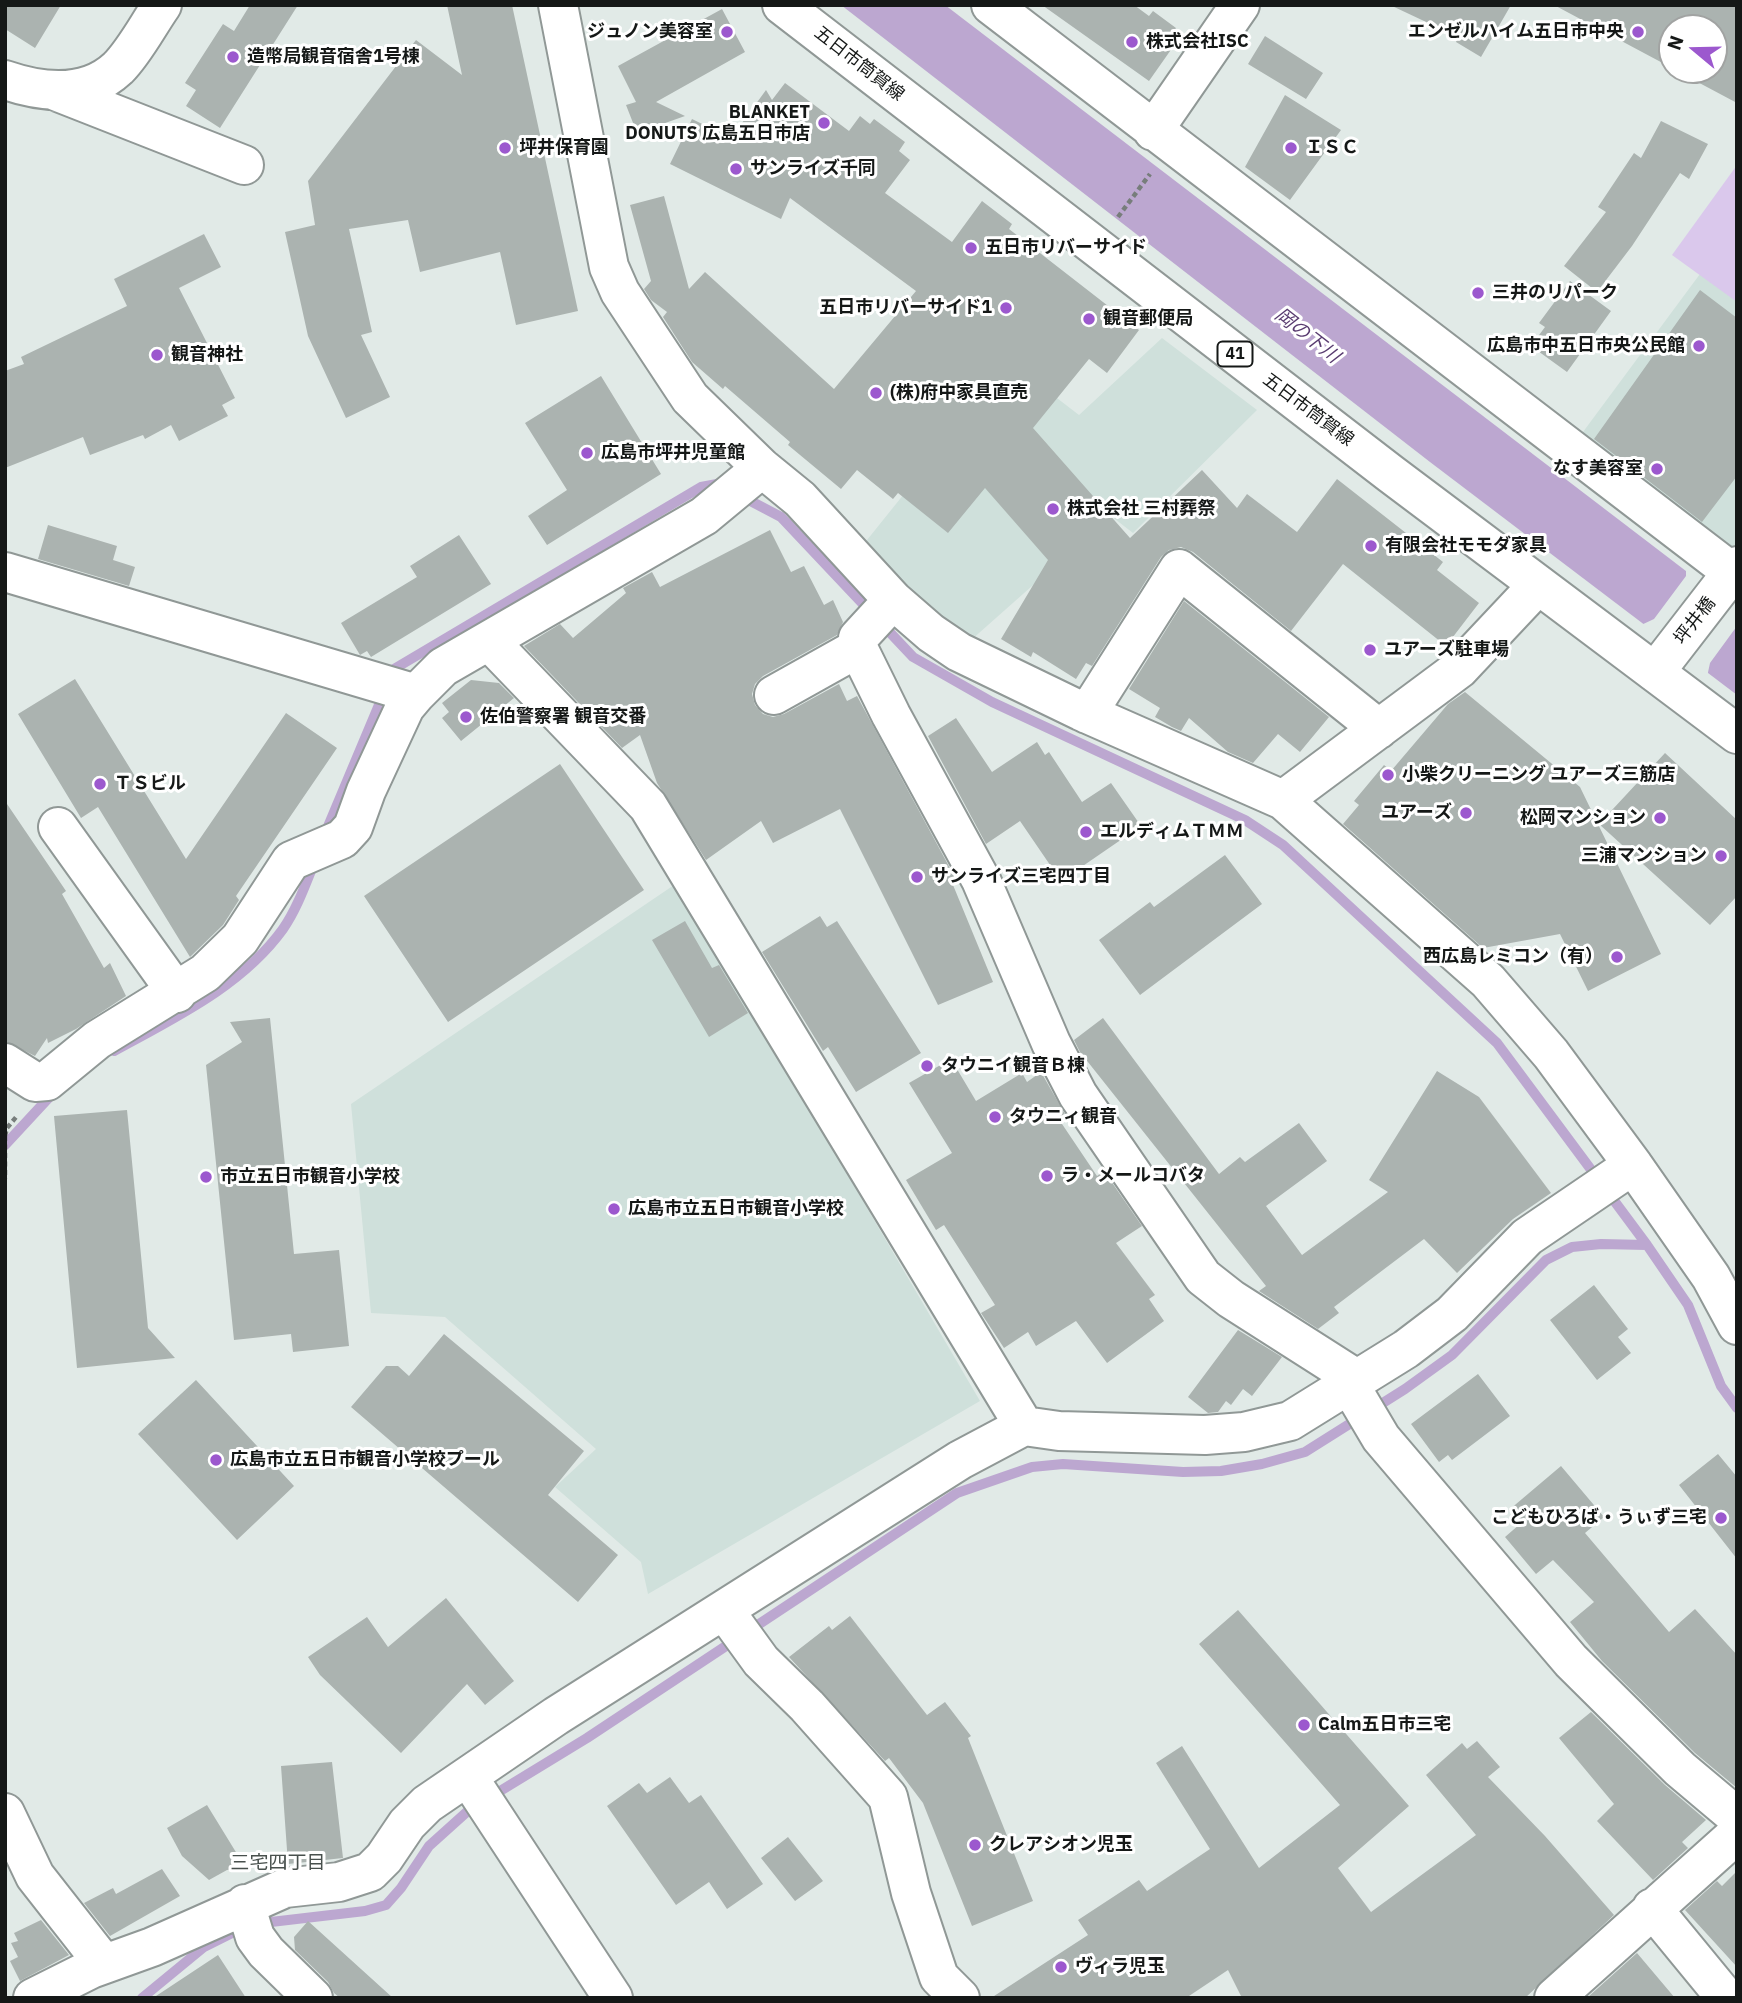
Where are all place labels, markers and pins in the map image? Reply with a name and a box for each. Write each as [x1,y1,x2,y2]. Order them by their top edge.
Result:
place label: ジュノン美容室 [587,21,713,43]
place label: エンゼルハイム五日市中央 [1408,21,1624,43]
marker: ジュノン美容室 [719,24,735,40]
marker: エンゼルハイム五日市中央 [1630,24,1646,40]
place label: 株式会社ISC [1146,31,1249,53]
marker: 株式会社ISC [1124,34,1140,50]
place label: 造幣局観音宿舎1号棟 [247,46,420,68]
marker: 造幣局観音宿舎1号棟 [225,49,241,65]
place label: BLANKET DONUTS 広島五日市店 [625,102,810,144]
marker: BLANKET DONUTS 広島五日市店 [816,115,832,131]
place label: 坪井保育園 [519,137,609,159]
place label: ＩＳＣ [1305,137,1359,159]
marker: 坪井保育園 [497,140,513,156]
marker: ＩＳＣ [1283,140,1299,156]
place label: サンライズ千同 [750,158,876,180]
marker: サンライズ千同 [728,161,744,177]
place label: 五日市リバーサイド [985,237,1147,259]
marker: 五日市リバーサイド [963,240,979,256]
place label: 三井のリパーク [1492,282,1618,304]
marker: 三井のリパーク [1470,285,1486,301]
place label: 五日市リバーサイド1 [819,297,992,319]
marker: 五日市リバーサイド1 [998,300,1014,316]
place label: 観音郵便局 [1103,308,1193,330]
marker: 観音郵便局 [1081,311,1097,327]
place label: 広島市中五日市央公民館 [1487,335,1685,357]
marker: 広島市中五日市央公民館 [1691,338,1707,354]
place label: 観音神社 [171,344,243,366]
marker: 観音神社 [149,347,165,363]
place label: (株)府中家具直売 [890,382,1028,404]
marker: (株)府中家具直売 [868,385,884,401]
place label: 広島市坪井児童館 [601,442,745,464]
marker: 広島市坪井児童館 [579,445,595,461]
place label: なす美容室 [1553,458,1643,480]
marker: なす美容室 [1649,461,1665,477]
place label: 株式会社 三村葬祭 [1067,498,1215,520]
marker: 株式会社 三村葬祭 [1045,501,1061,517]
place label: 有限会社モモダ家具 [1385,535,1547,557]
marker: 有限会社モモダ家具 [1363,538,1379,554]
place label: ユアーズ駐車場 [1384,639,1509,661]
marker: ユアーズ駐車場 [1362,642,1378,658]
place label: 佐伯警察署 観音交番 [480,706,646,728]
marker: 佐伯警察署 観音交番 [458,709,474,725]
place label: 小柴クリーニング ユアーズ三筋店 [1402,764,1675,786]
marker: 小柴クリーニング ユアーズ三筋店 [1380,767,1396,783]
place label: ＴＳビル [114,773,186,795]
marker: ＴＳビル [92,776,108,792]
place label: ユアーズ [1381,802,1452,824]
marker: ユアーズ [1458,805,1474,821]
place label: 松岡マンション [1520,807,1646,829]
marker: 松岡マンション [1652,810,1668,826]
place label: エルディムＴＭＭ [1100,821,1244,843]
marker: エルディムＴＭＭ [1078,824,1094,840]
place label: 三浦マンション [1581,845,1707,867]
marker: 三浦マンション [1713,848,1729,864]
place label: サンライズ三宅四丁目 [931,866,1111,888]
marker: サンライズ三宅四丁目 [909,869,925,885]
place label: 西広島レミコン（有） [1423,946,1603,968]
marker: 西広島レミコン（有） [1609,949,1625,965]
place label: タウニイ観音Ｂ棟 [941,1055,1085,1077]
marker: タウニイ観音Ｂ棟 [919,1058,935,1074]
place label: タウニィ観音 [1009,1106,1117,1128]
marker: タウニィ観音 [987,1109,1003,1125]
place label: ラ・メールコバタ [1061,1165,1205,1187]
place label: 市立五日市観音小学校 [220,1166,400,1188]
marker: ラ・メールコバタ [1039,1168,1055,1184]
marker: 市立五日市観音小学校 [198,1169,214,1185]
place label: 広島市立五日市観音小学校 [628,1198,844,1220]
marker: 広島市立五日市観音小学校 [606,1201,622,1217]
place label: 広島市立五日市観音小学校プール [230,1449,500,1471]
marker: 広島市立五日市観音小学校プール [208,1452,224,1468]
place label: こどもひろば・うぃず三宅 [1491,1507,1707,1529]
marker: こどもひろば・うぃず三宅 [1713,1510,1729,1526]
place label: Calm五日市三宅 [1318,1714,1452,1736]
marker: Calm五日市三宅 [1296,1717,1312,1733]
place label: クレアシオン児玉 [989,1834,1133,1856]
marker: クレアシオン児玉 [967,1837,983,1853]
place label: ヴィラ児玉 [1075,1956,1165,1978]
marker: ヴィラ児玉 [1053,1959,1069,1975]

